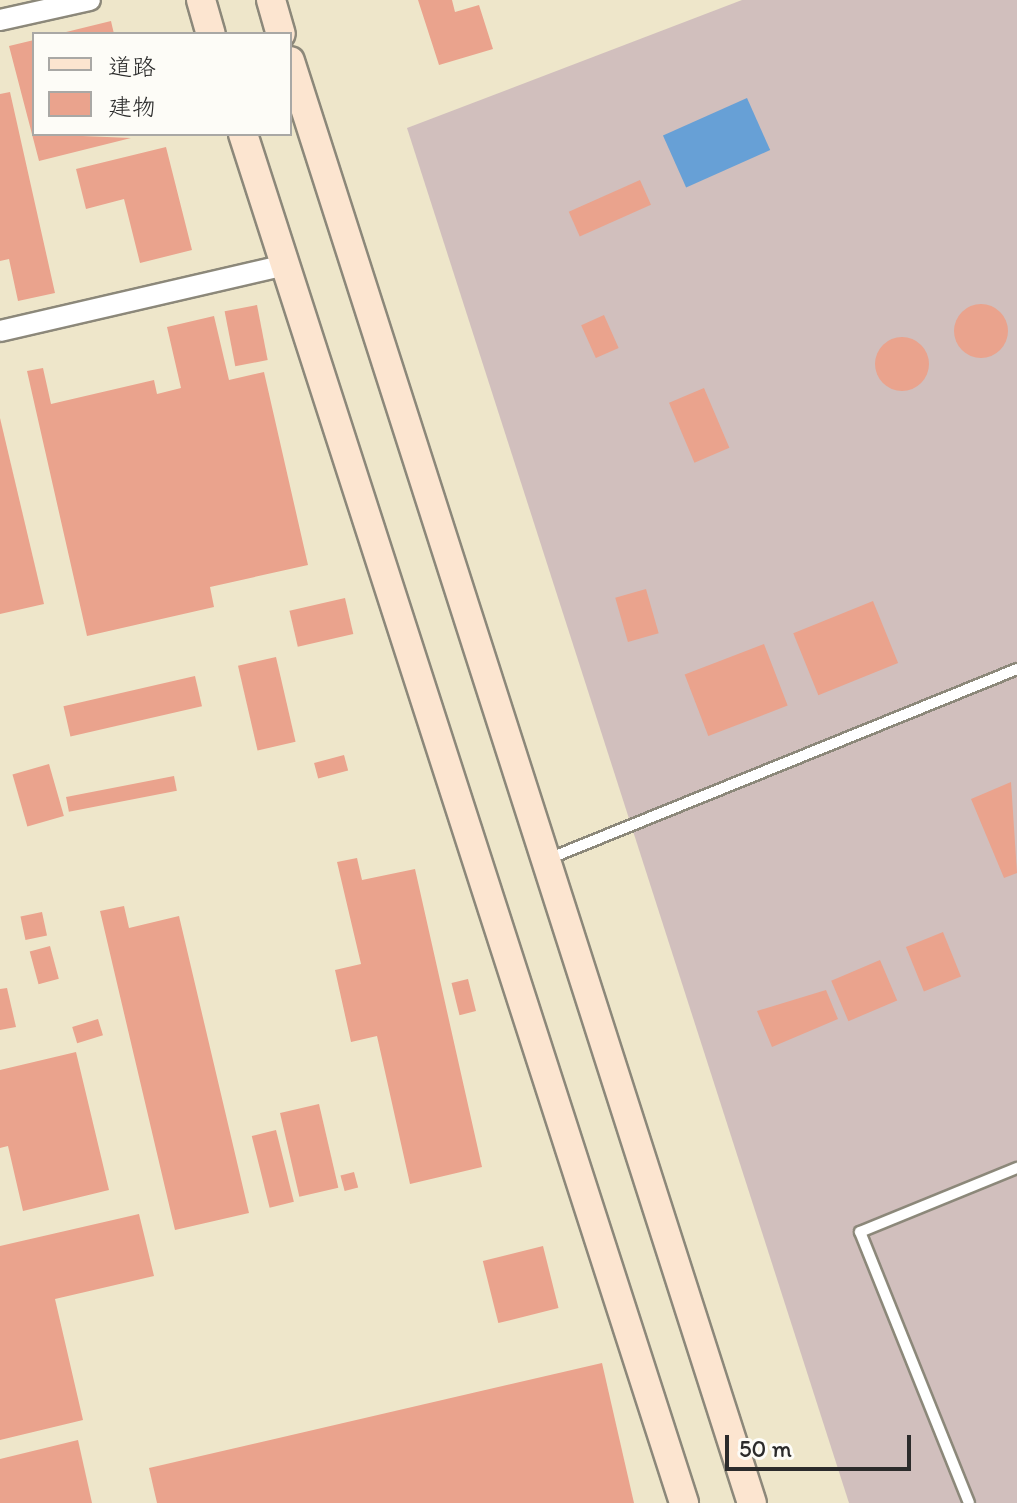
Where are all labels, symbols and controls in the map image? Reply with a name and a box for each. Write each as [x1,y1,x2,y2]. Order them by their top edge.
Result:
legend [32,32,292,136]
text: 道路 [108,52,156,81]
text: 建物 [108,92,156,121]
scale bar [729,1419,915,1469]
text: 50 m [739,1434,792,1463]

